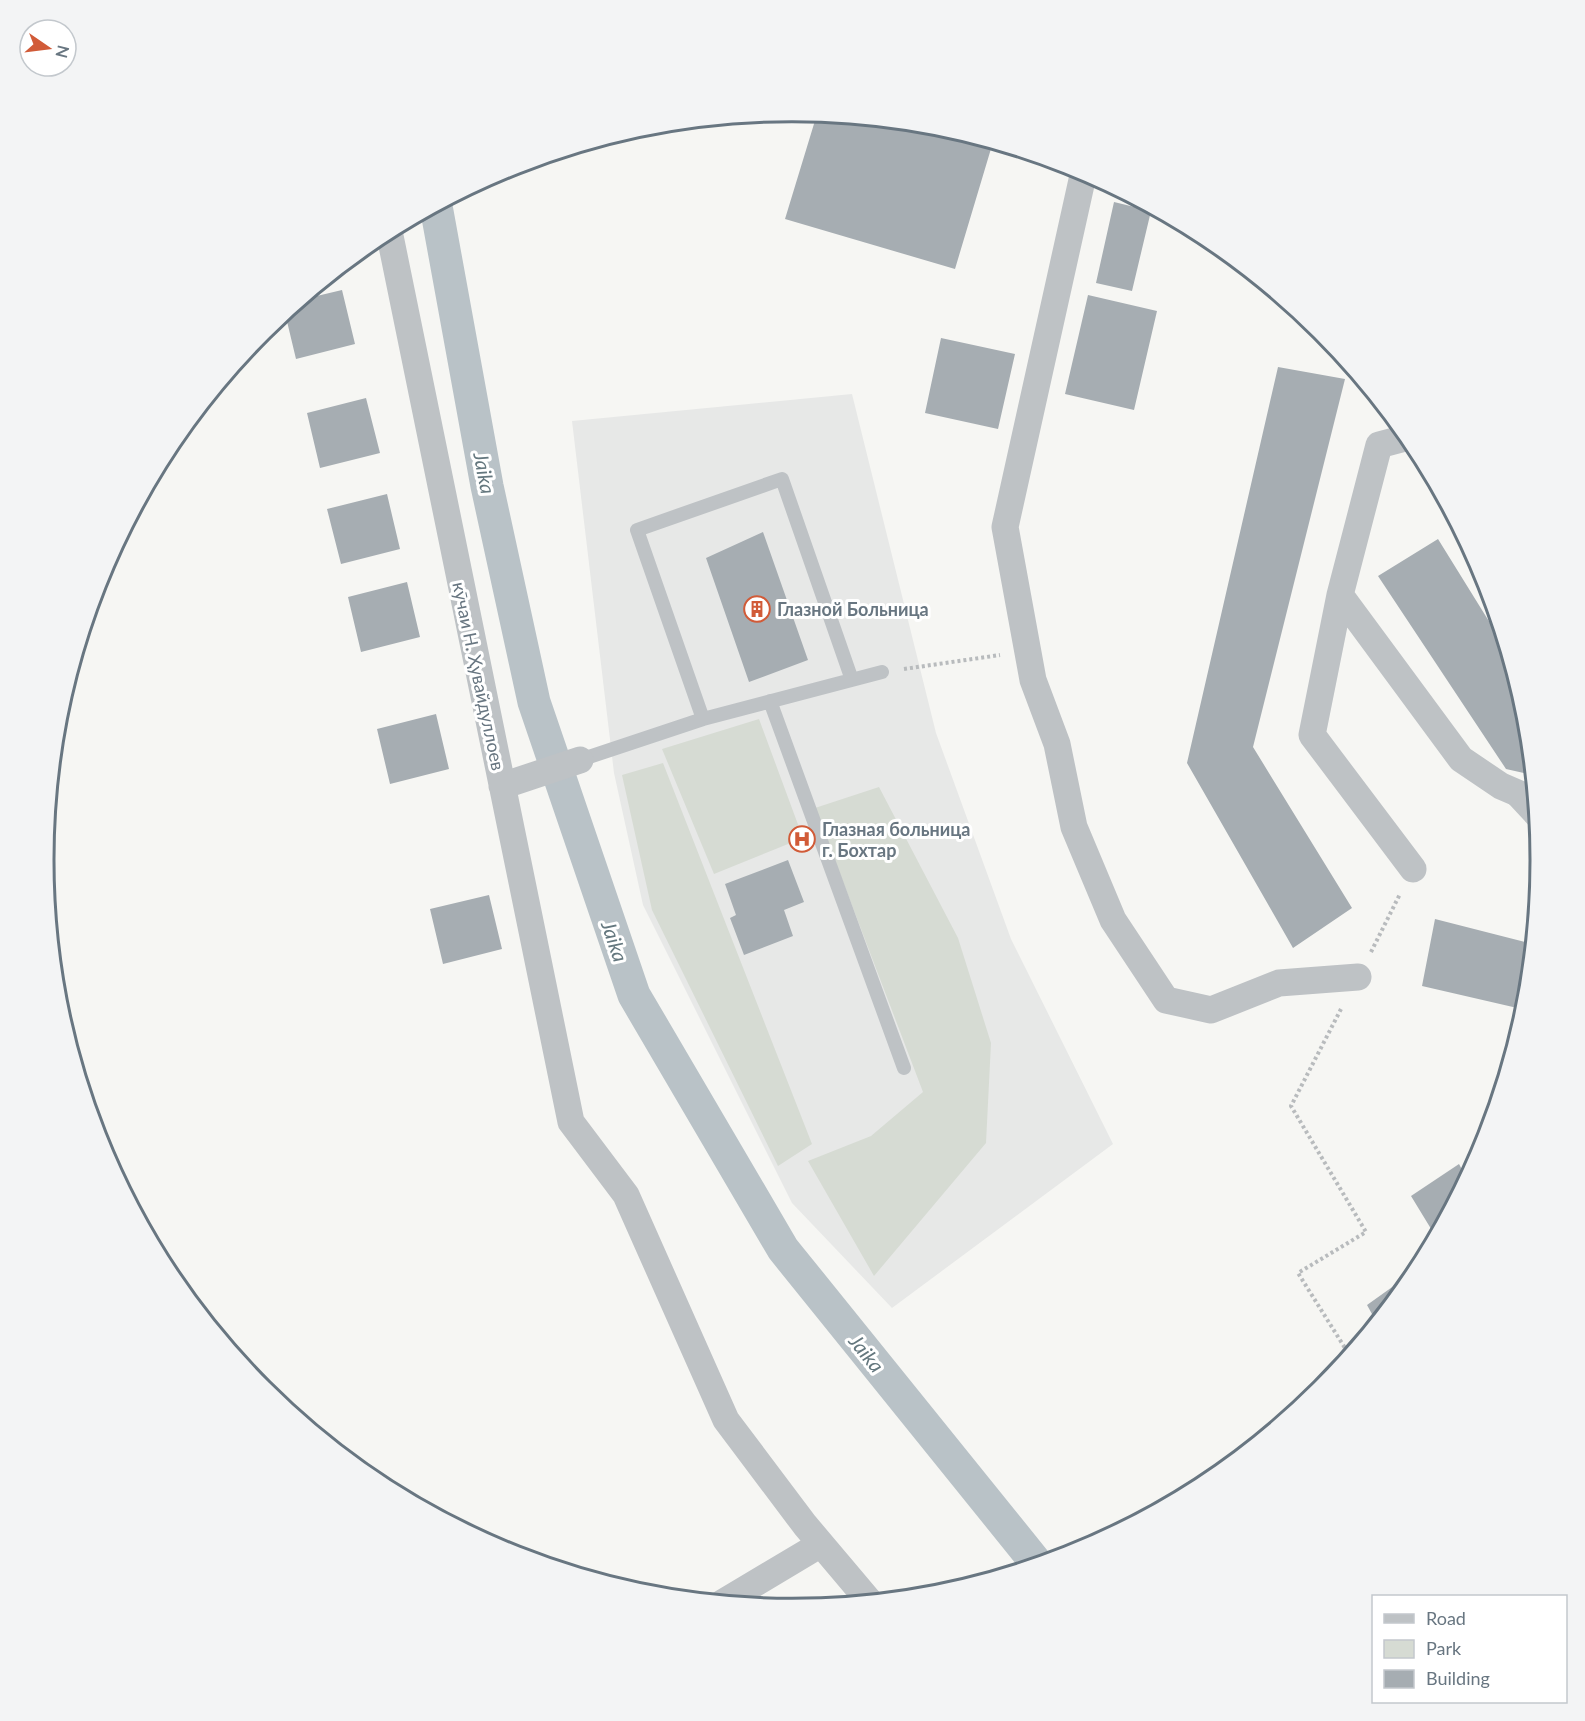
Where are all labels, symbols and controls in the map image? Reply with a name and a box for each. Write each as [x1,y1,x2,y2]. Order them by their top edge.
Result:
north arrow [18,18,78,78]
text: N [52,43,74,60]
water label: Jaika [469,449,501,496]
street label: кӯчаи Н. Ҳувайдуллоев [448,580,510,772]
building icon: Глазной Больница [742,594,772,624]
place label: Глазной Больница [777,598,929,620]
place label: Глазная больница г. Бохтар [822,818,971,861]
hospital icon: Глазная больница г. Бохтар [787,824,817,854]
water label: Jaika [597,916,633,965]
water label: Jaika [844,1328,889,1377]
legend [1372,1595,1567,1703]
text: Road [1426,1607,1466,1629]
text: Park [1426,1637,1462,1659]
text: Building [1426,1667,1490,1689]

